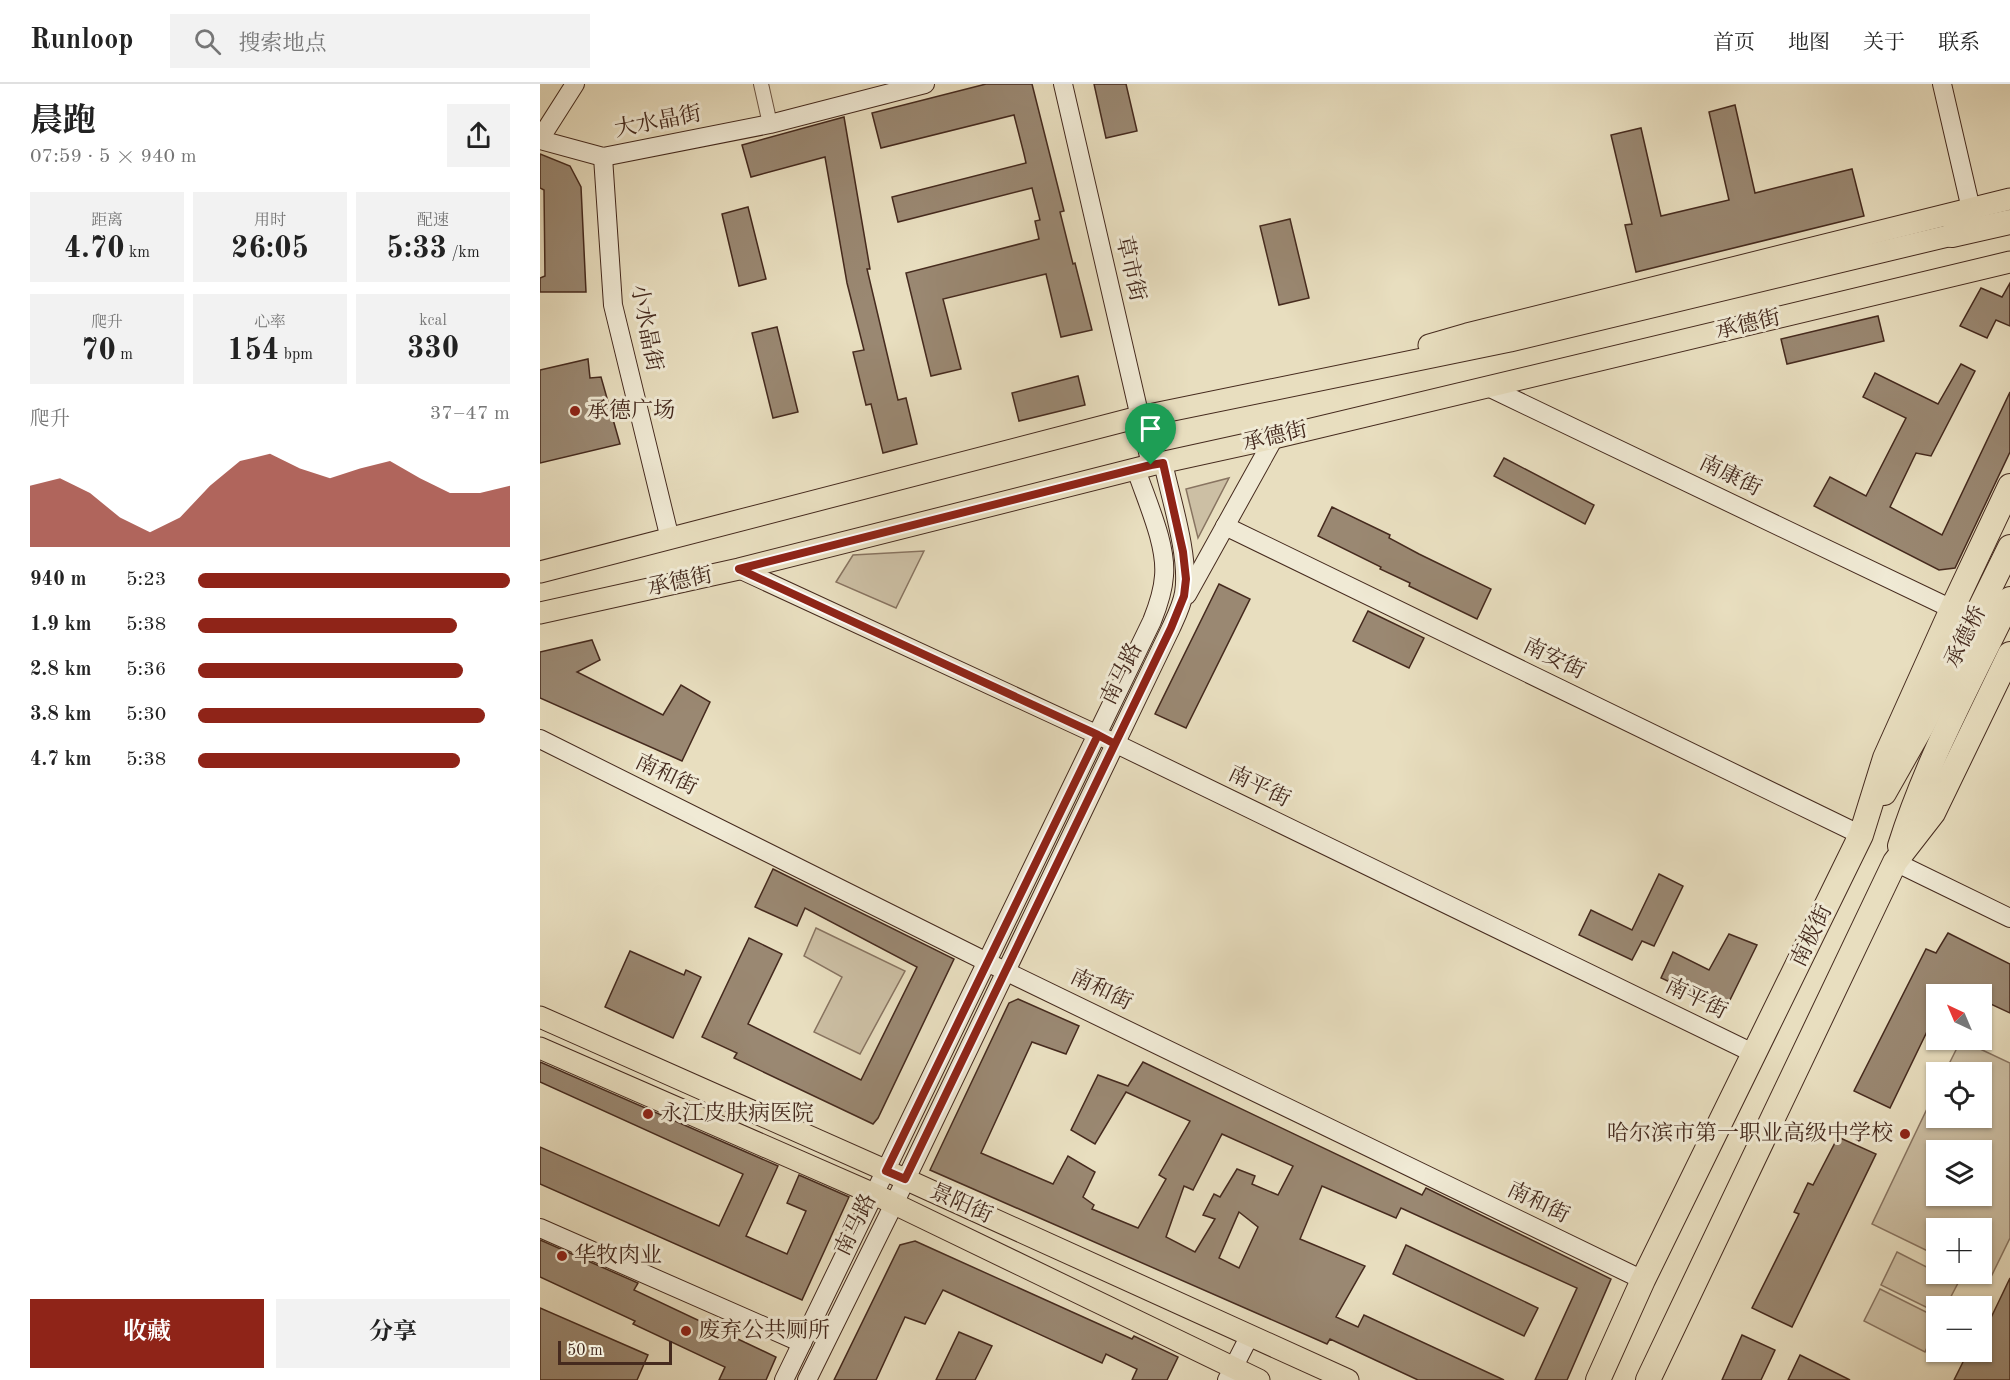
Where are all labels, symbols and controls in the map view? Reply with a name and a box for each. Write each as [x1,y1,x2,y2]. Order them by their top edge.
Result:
search box [170,14,590,68]
icon: search [191,25,224,58]
text: Runloop [30,27,134,55]
text: 搜索地点 [239,33,327,55]
text: 首页 [1713,33,1755,54]
text: 地图 [1788,33,1830,54]
text: 关于 [1863,33,1905,54]
text: 联系 [1938,33,1980,54]
street label: 大水晶街 [612,101,703,141]
button: share [447,104,510,167]
text: 晨跑 [30,106,96,139]
text: 07:59 · 5 × 940 m [30,147,197,167]
text: 距离 [91,213,123,229]
text: 用时 [254,213,286,229]
text: 配速 [417,213,449,229]
text: 4.70 [64,234,125,264]
text: 26:05 [231,234,309,264]
text: 5:33 [386,234,447,264]
street label: 草市街 [1112,234,1150,304]
text: km [125,245,150,261]
text: /km [447,245,480,261]
street label: 小水晶街 [627,282,667,373]
street label: 承德街 [1713,305,1783,343]
text: kcal [419,313,447,329]
text: 爬升 [91,315,123,331]
text: 心率 [254,315,286,331]
text: 330 [407,334,459,364]
text: 70 [81,336,116,366]
text: 154 [227,336,279,366]
text: m [116,347,133,363]
text: bpm [279,347,313,363]
place label: 承德广场 [587,398,675,422]
pin [1125,403,1176,465]
text: 37–47 m [430,404,510,424]
marker: 承德广场 [568,404,582,418]
text: 爬升 [30,410,70,430]
icon: arrive [1134,412,1167,445]
street label: 承德街 [1240,417,1310,455]
street label: 南康街 [1696,450,1765,500]
street label: 承德街 [645,562,715,600]
text: 940 m [30,570,86,590]
text: 5:23 [126,570,166,590]
street label: 承德桥 [1940,602,1990,671]
text: 1.9 km [30,615,92,635]
text: 5:38 [126,615,166,635]
street label: 南安街 [1520,633,1589,683]
street label: 南马路 [1096,639,1146,708]
text: 2.8 km [30,660,92,680]
text: 5:36 [126,660,166,680]
text: 3.8 km [30,705,92,725]
text: 5:30 [126,705,166,725]
street label: 南和街 [632,749,701,799]
text: 4.7 km [30,750,92,770]
text: 5:38 [126,750,166,770]
street label: 南平街 [1225,761,1294,811]
street label: 南极街 [1786,901,1836,970]
street label: 南和街 [1067,964,1136,1014]
street label: 南平街 [1662,973,1731,1023]
north arrow [1926,984,1992,1050]
map controls [1926,984,1992,1362]
button: locate [1926,1062,1992,1128]
place label: 永江皮肤病医院 [660,1101,814,1125]
marker: 永江皮肤病医院 [641,1107,655,1121]
place label: 哈尔滨市第一职业高级中学校 [1607,1121,1893,1145]
marker: 哈尔滨市第一职业高级中学校 [1898,1127,1912,1141]
button: layers [1926,1140,1992,1206]
street label: 南和街 [1504,1177,1573,1227]
street label: 景阳街 [926,1179,996,1227]
street label: 南马路 [830,1190,880,1259]
button: + [1926,1218,1992,1284]
place label: 华牧肉业 [574,1243,662,1267]
marker: 华牧肉业 [555,1249,569,1263]
button: − [1926,1296,1992,1362]
button: 收藏 [30,1299,264,1368]
button: 分享 [276,1299,510,1368]
place label: 废弃公共厕所 [698,1318,830,1342]
marker: 废弃公共厕所 [679,1324,693,1338]
scale bar [558,1338,672,1366]
text: 50 m [567,1343,603,1359]

